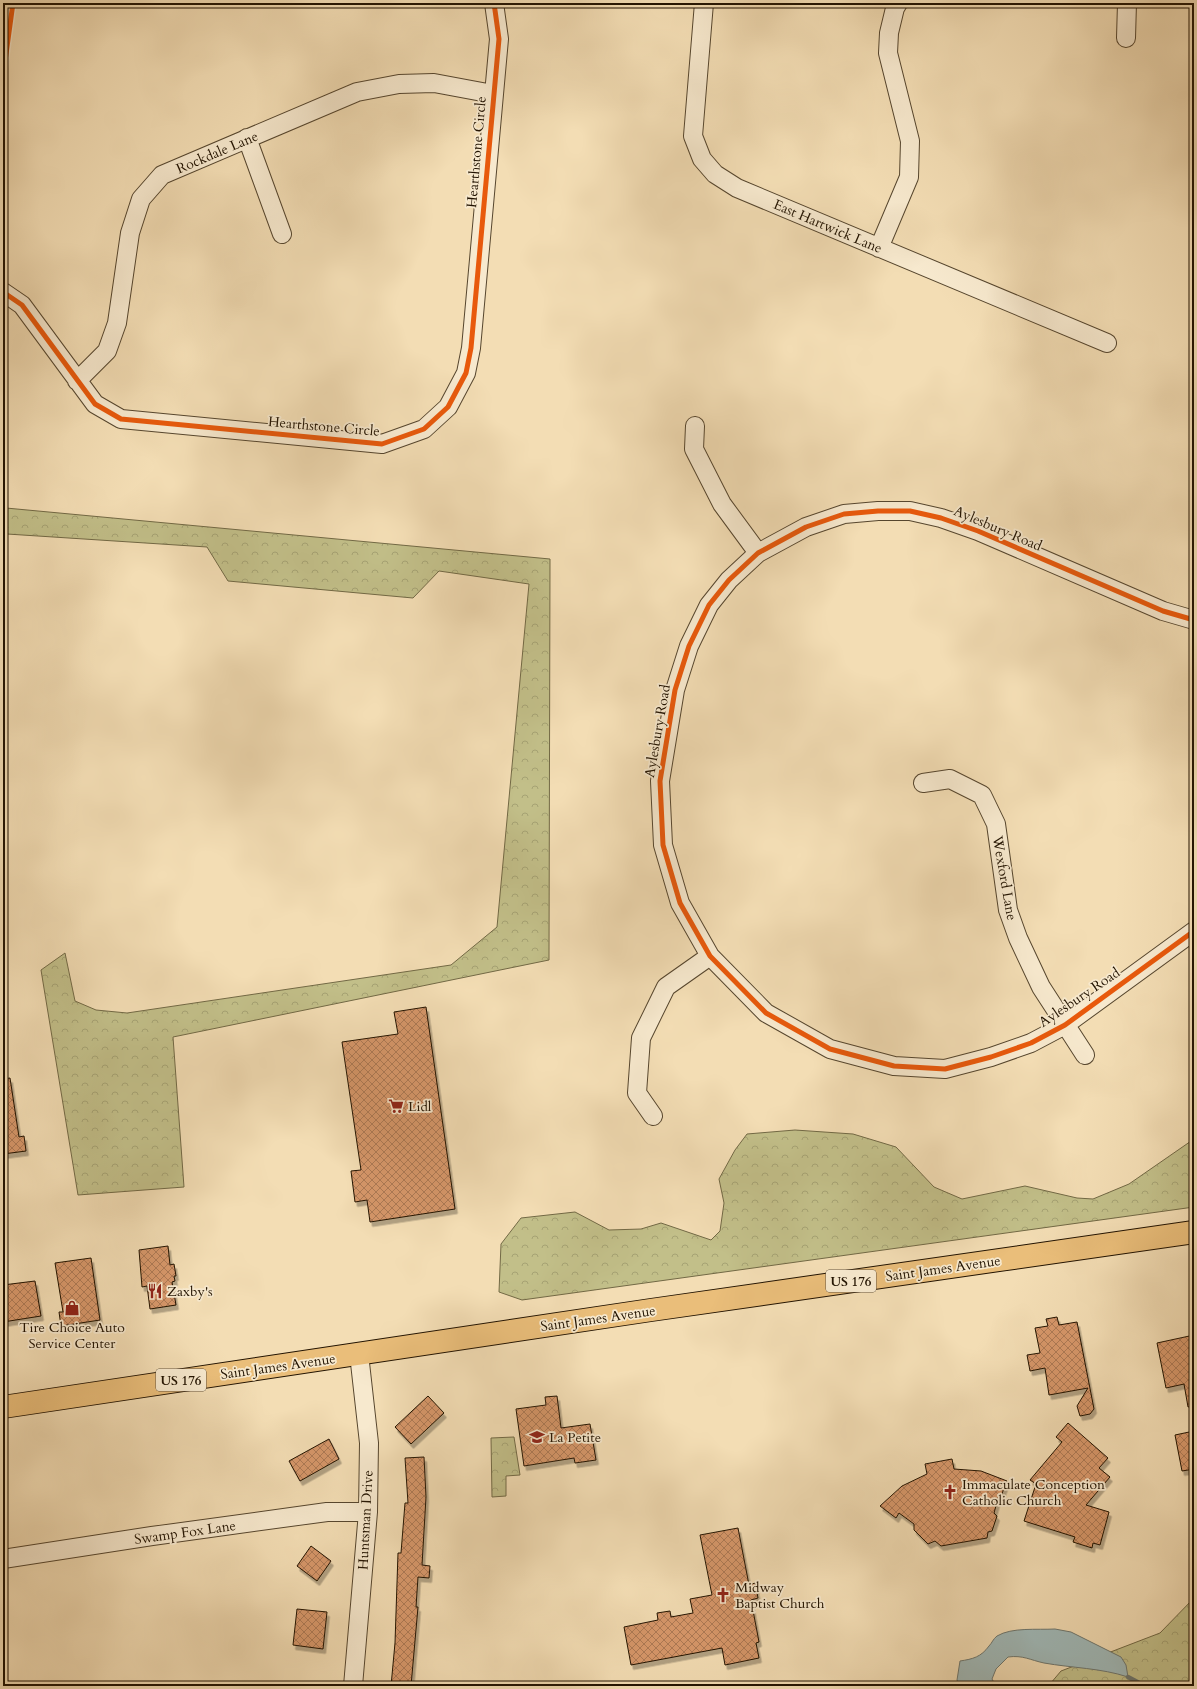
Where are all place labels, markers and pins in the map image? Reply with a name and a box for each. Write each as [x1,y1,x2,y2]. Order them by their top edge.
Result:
supermarket icon: Lidl [387,1097,405,1115]
place label: Lidl [408,1097,432,1116]
restaurant icon: Zaxby's [146,1282,164,1300]
place label: Zaxby's [167,1282,213,1301]
shop icon: Tire Choice Auto Service Center [63,1299,81,1317]
place label: Tire Choice Auto Service Center [19,1318,125,1353]
school or university icon: La Petite [528,1428,546,1446]
place label: La Petite [549,1428,601,1447]
place label: Immaculate Conception Catholic Church [962,1475,1105,1510]
church icon: Immaculate Conception Catholic Church [941,1483,959,1501]
place label: Midway Baptist Church [735,1578,825,1613]
church icon: Midway Baptist Church [714,1586,732,1604]

